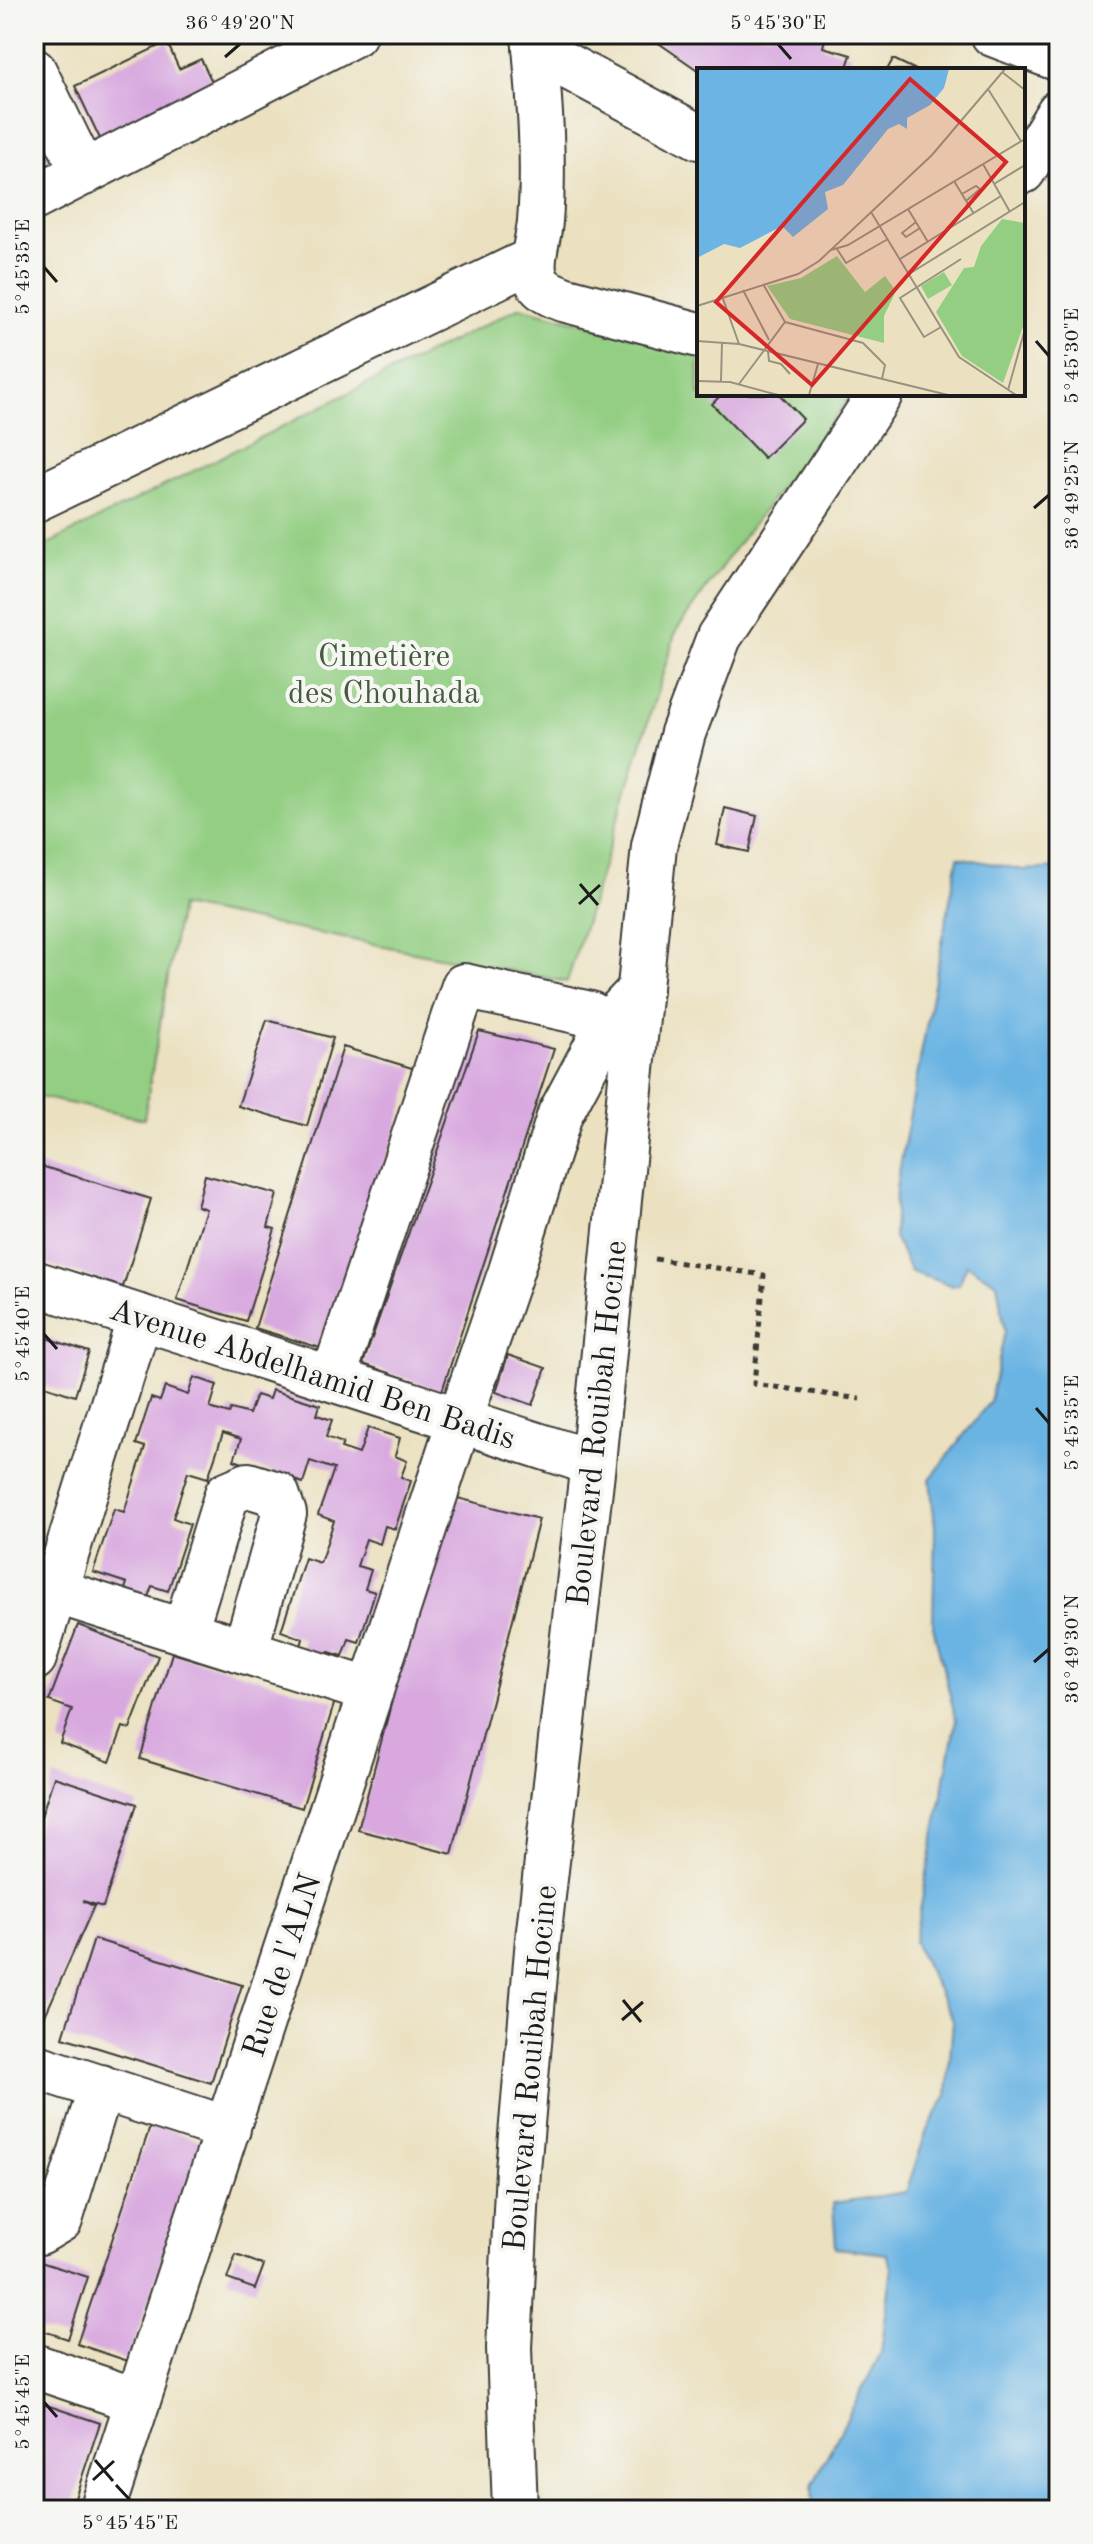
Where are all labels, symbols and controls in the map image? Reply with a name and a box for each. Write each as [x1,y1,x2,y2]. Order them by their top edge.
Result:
text: 36°49'20"N [185,14,295,34]
text: 5°45'30"E [730,14,826,34]
inset map [697,68,1025,396]
text: 5°45'35"E [14,219,34,315]
text: 5°45'30"E [1063,308,1083,404]
text: 36°49'25"N [1063,440,1083,550]
park label: Cimetière des Chouhada [288,642,480,711]
street label: Boulevard Rouibah Hocine [564,1239,634,1608]
text: 5°45'40"E [14,1286,34,1382]
street label: Avenue Abdelhamid Ben Badis [105,1295,519,1457]
text: 5°45'35"E [1063,1375,1083,1471]
text: 36°49'30"N [1063,1594,1083,1704]
street label: Rue de l'ALN [239,1870,329,2062]
street label: Boulevard Rouibah Hocine [500,1884,564,2253]
text: 5°45'45"E [14,2354,34,2450]
text: 5°45'45"E [82,2514,178,2534]

